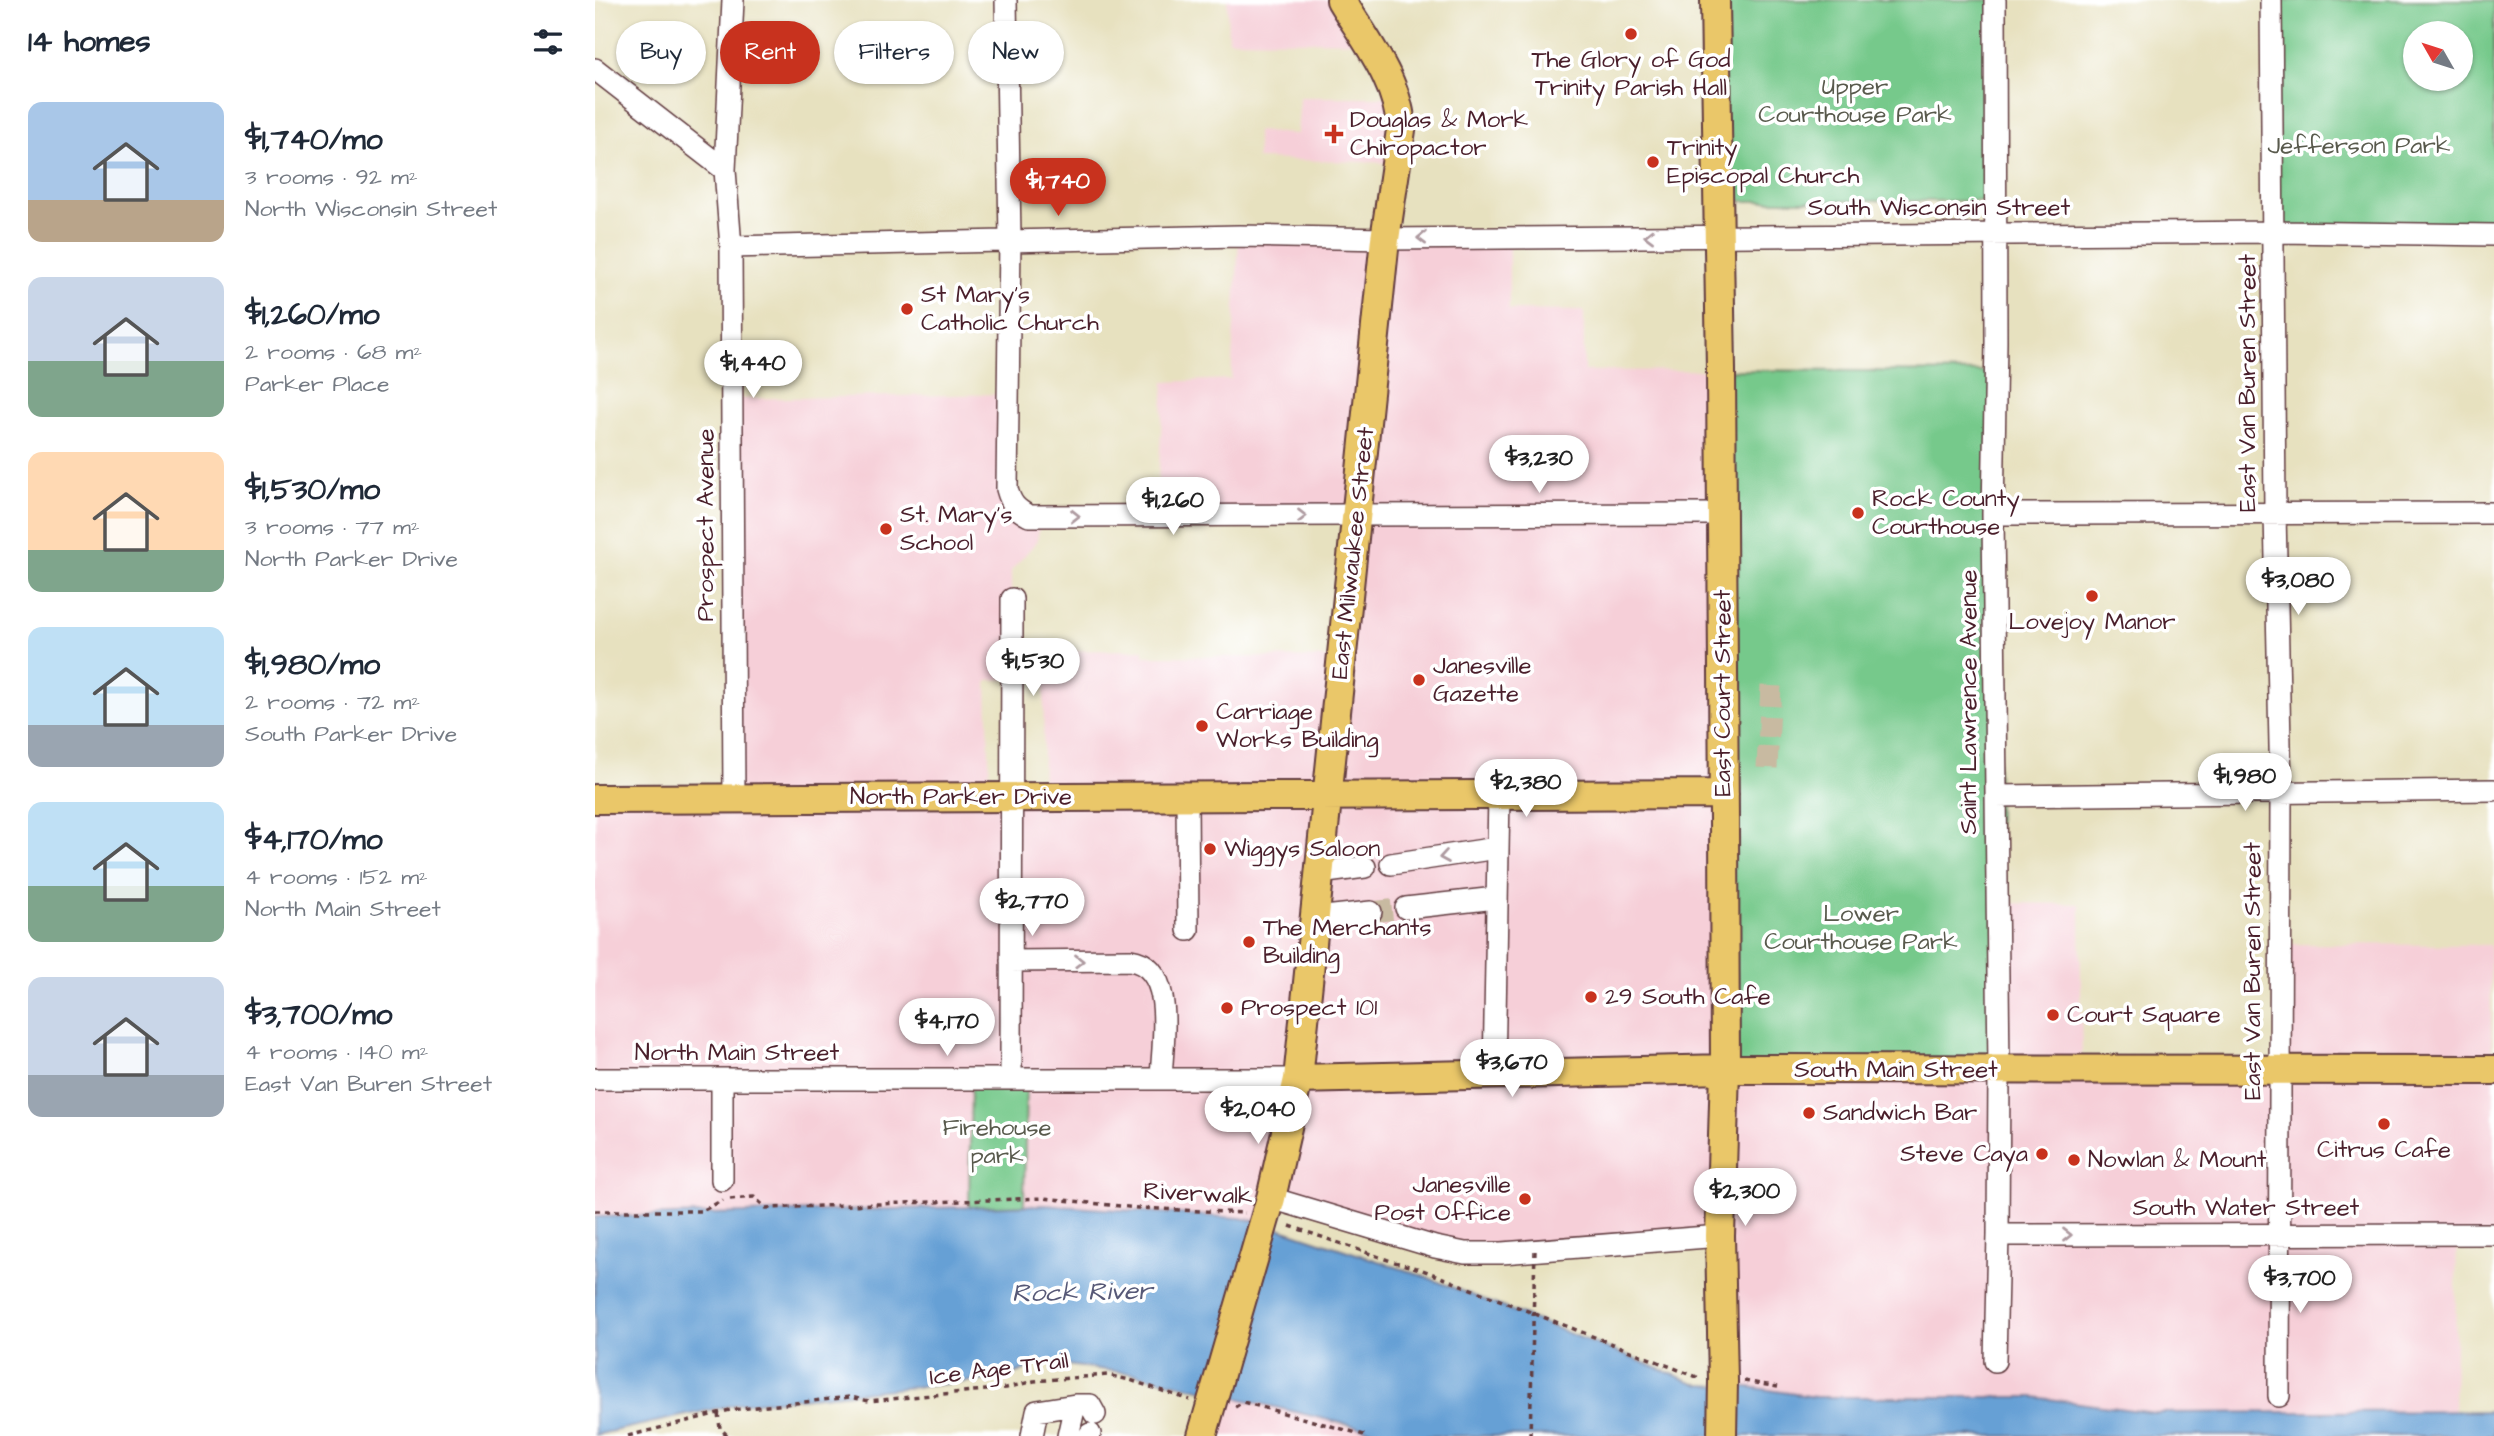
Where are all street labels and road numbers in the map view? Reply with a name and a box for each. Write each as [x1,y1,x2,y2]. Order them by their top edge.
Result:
street label: South Wisconsin Street [1808,191,2071,225]
street label: East Van Buren Street [2231,254,2265,512]
street label: East Milwaukee Street [1323,425,1383,681]
street label: Prospect Avenue [689,429,723,621]
street label: Saint Lawrence Avenue [1952,570,1986,834]
street label: East Court Street [1706,589,1740,797]
street label: North Parker Drive [850,780,1072,814]
street label: East Van Buren Street [2236,842,2270,1100]
street label: North Main Street [635,1036,839,1070]
street label: South Main Street [1794,1053,1998,1087]
street label: Riverwalk [1142,1174,1254,1214]
street label: South Water Street [2133,1191,2360,1225]
street label: Ice Age Trail [928,1344,1070,1395]

